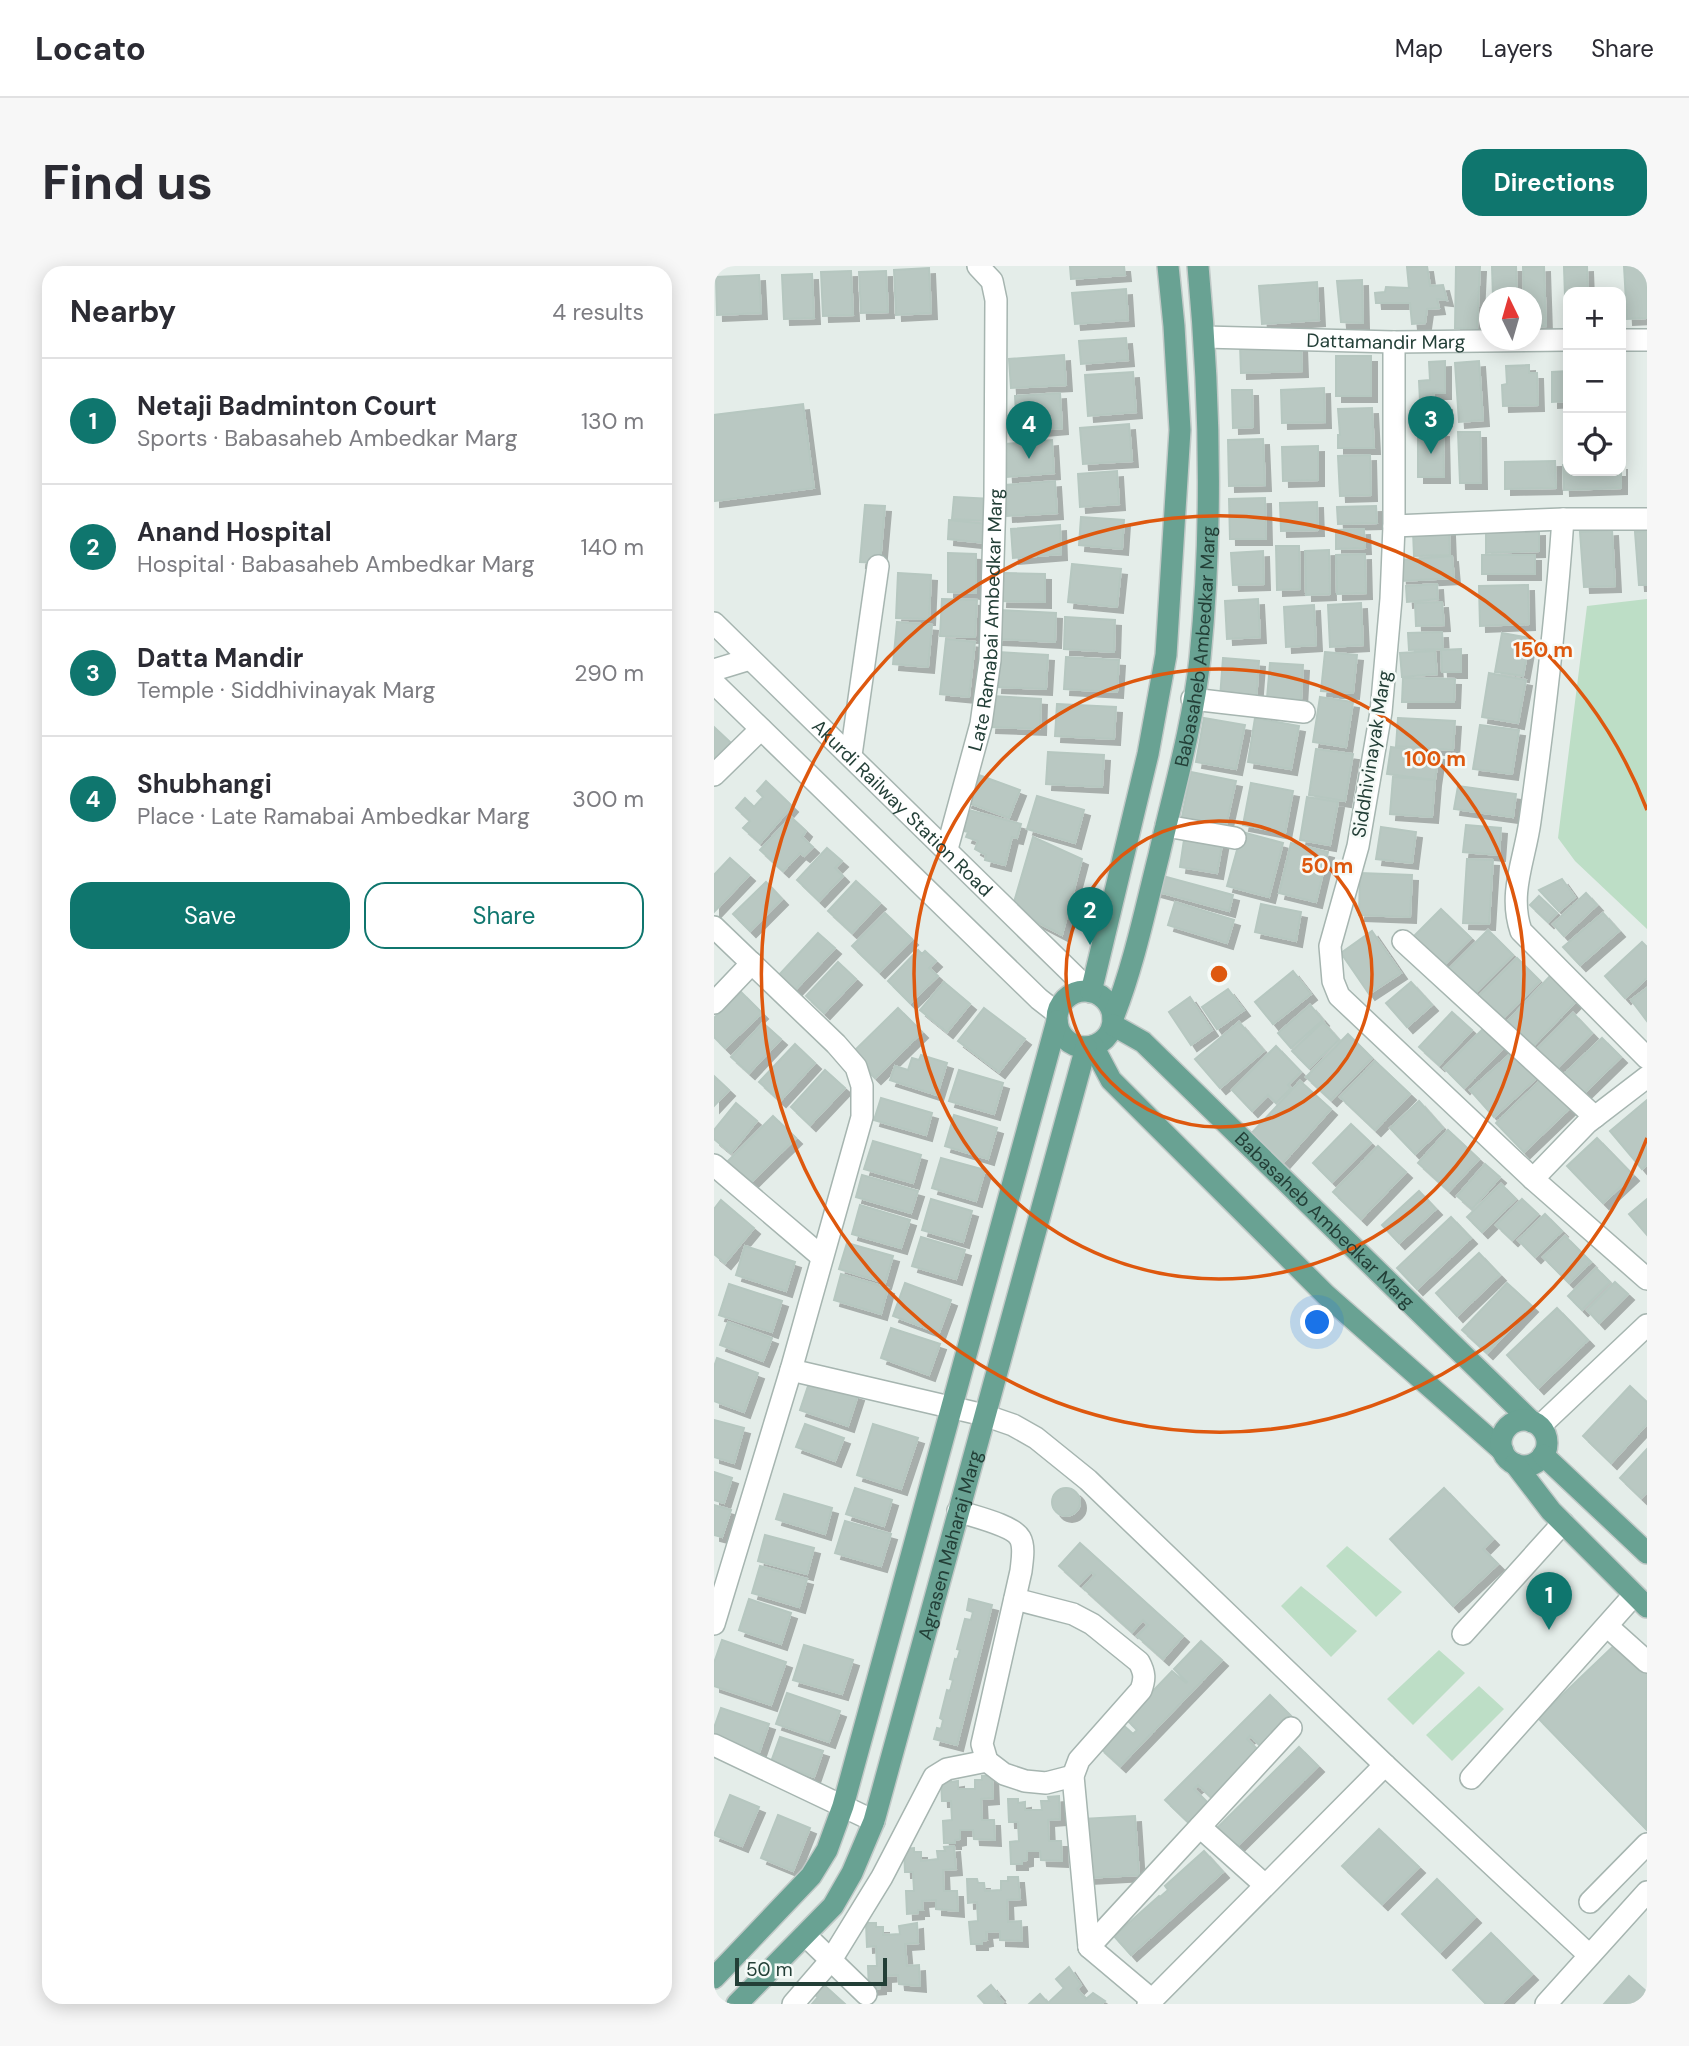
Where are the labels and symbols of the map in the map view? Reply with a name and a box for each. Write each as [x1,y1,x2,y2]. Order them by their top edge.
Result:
north arrow [1479,287,1542,350]
street label: Dattamandir Marg [1306,328,1466,355]
pin: 3 [1408,396,1454,454]
pin: 4 [1006,401,1052,459]
street label: Late Ramabai Ambedkar Marg [962,488,1008,754]
street label: Babasaheb Ambedkar Marg [1169,525,1221,769]
text: 150 m [1513,636,1573,664]
street label: Siddhivinayak Marg [1346,668,1397,840]
street label: Akurdi Railway Station Road [807,714,998,902]
text: 100 m [1404,745,1466,773]
text: 50 m [1301,852,1353,880]
pin: 2 [1067,887,1113,945]
centre of rings [1207,962,1231,986]
street label: Babasaheb Ambedkar Marg [1229,1127,1420,1314]
your location [1300,1305,1334,1339]
street label: Agrasen Maharaj Marg [912,1447,988,1643]
pin: 1 [1526,1572,1572,1630]
scale bar [735,1955,887,1987]

